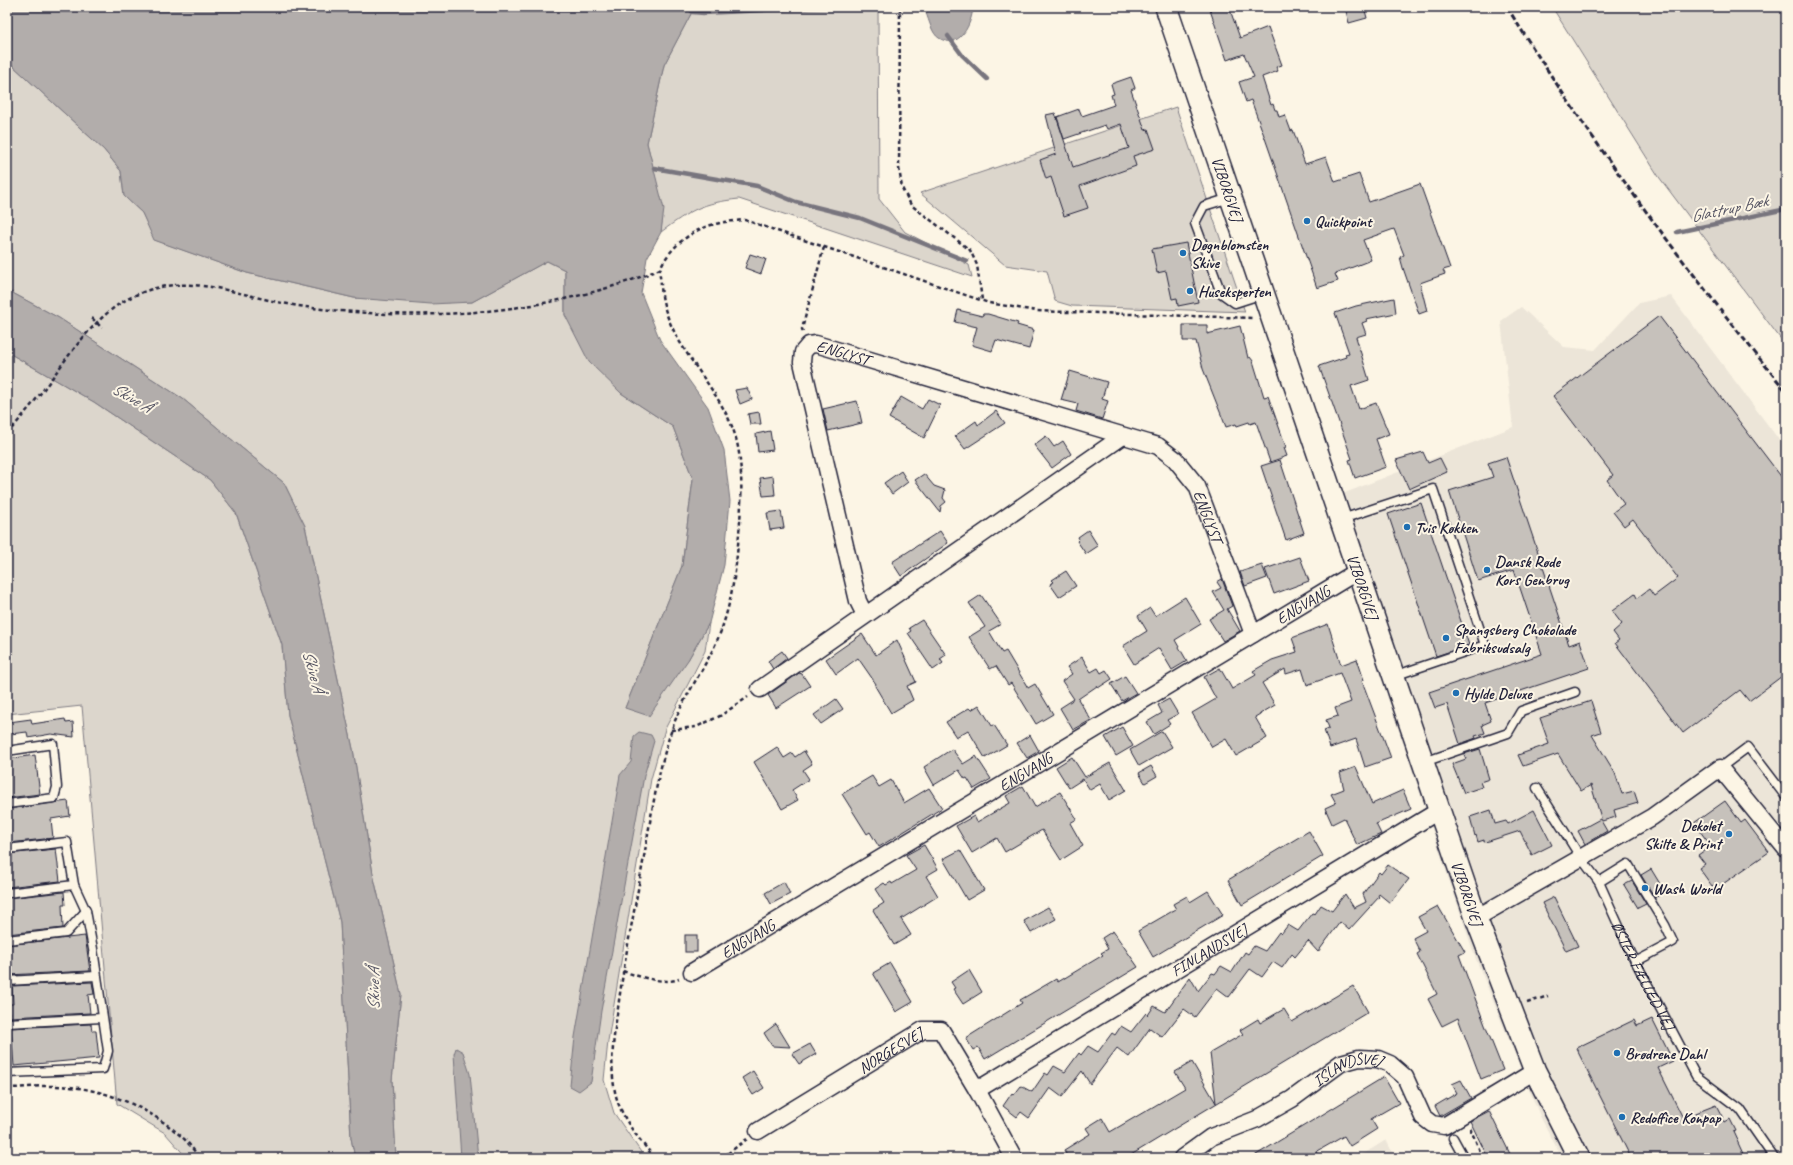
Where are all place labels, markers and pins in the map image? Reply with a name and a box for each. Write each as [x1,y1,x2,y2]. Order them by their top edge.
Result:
place label: Quickpoint [1315,212,1373,232]
marker: Quickpoint [1302,216,1312,226]
place label: Døgnblomsten Skive [1191,235,1269,273]
marker: Døgnblomsten Skive [1178,248,1188,258]
place label: Huseksperten [1198,282,1271,302]
marker: Huseksperten [1185,286,1195,296]
place label: Tvis Køkken [1415,518,1479,538]
marker: Tvis Køkken [1402,522,1412,532]
place label: Dansk Røde Kors Genbrug [1495,552,1570,590]
marker: Dansk Røde Kors Genbrug [1482,565,1492,575]
place label: Spangsberg Chokolade Fabriksudsalg [1454,620,1577,658]
marker: Spangsberg Chokolade Fabriksudsalg [1441,633,1451,643]
place label: Hylde Deluxe [1464,684,1533,704]
marker: Hylde Deluxe [1451,688,1461,698]
place label: Dekolet Skilte & Print [1644,816,1724,854]
marker: Dekolet Skilte & Print [1724,829,1734,839]
place label: Wash World [1653,879,1723,899]
marker: Wash World [1640,883,1650,893]
place label: Brødrene Dahl [1625,1044,1709,1064]
marker: Brødrene Dahl [1612,1048,1622,1058]
place label: Redoffice Konpap [1630,1108,1723,1128]
marker: Redoffice Konpap [1617,1112,1627,1122]

